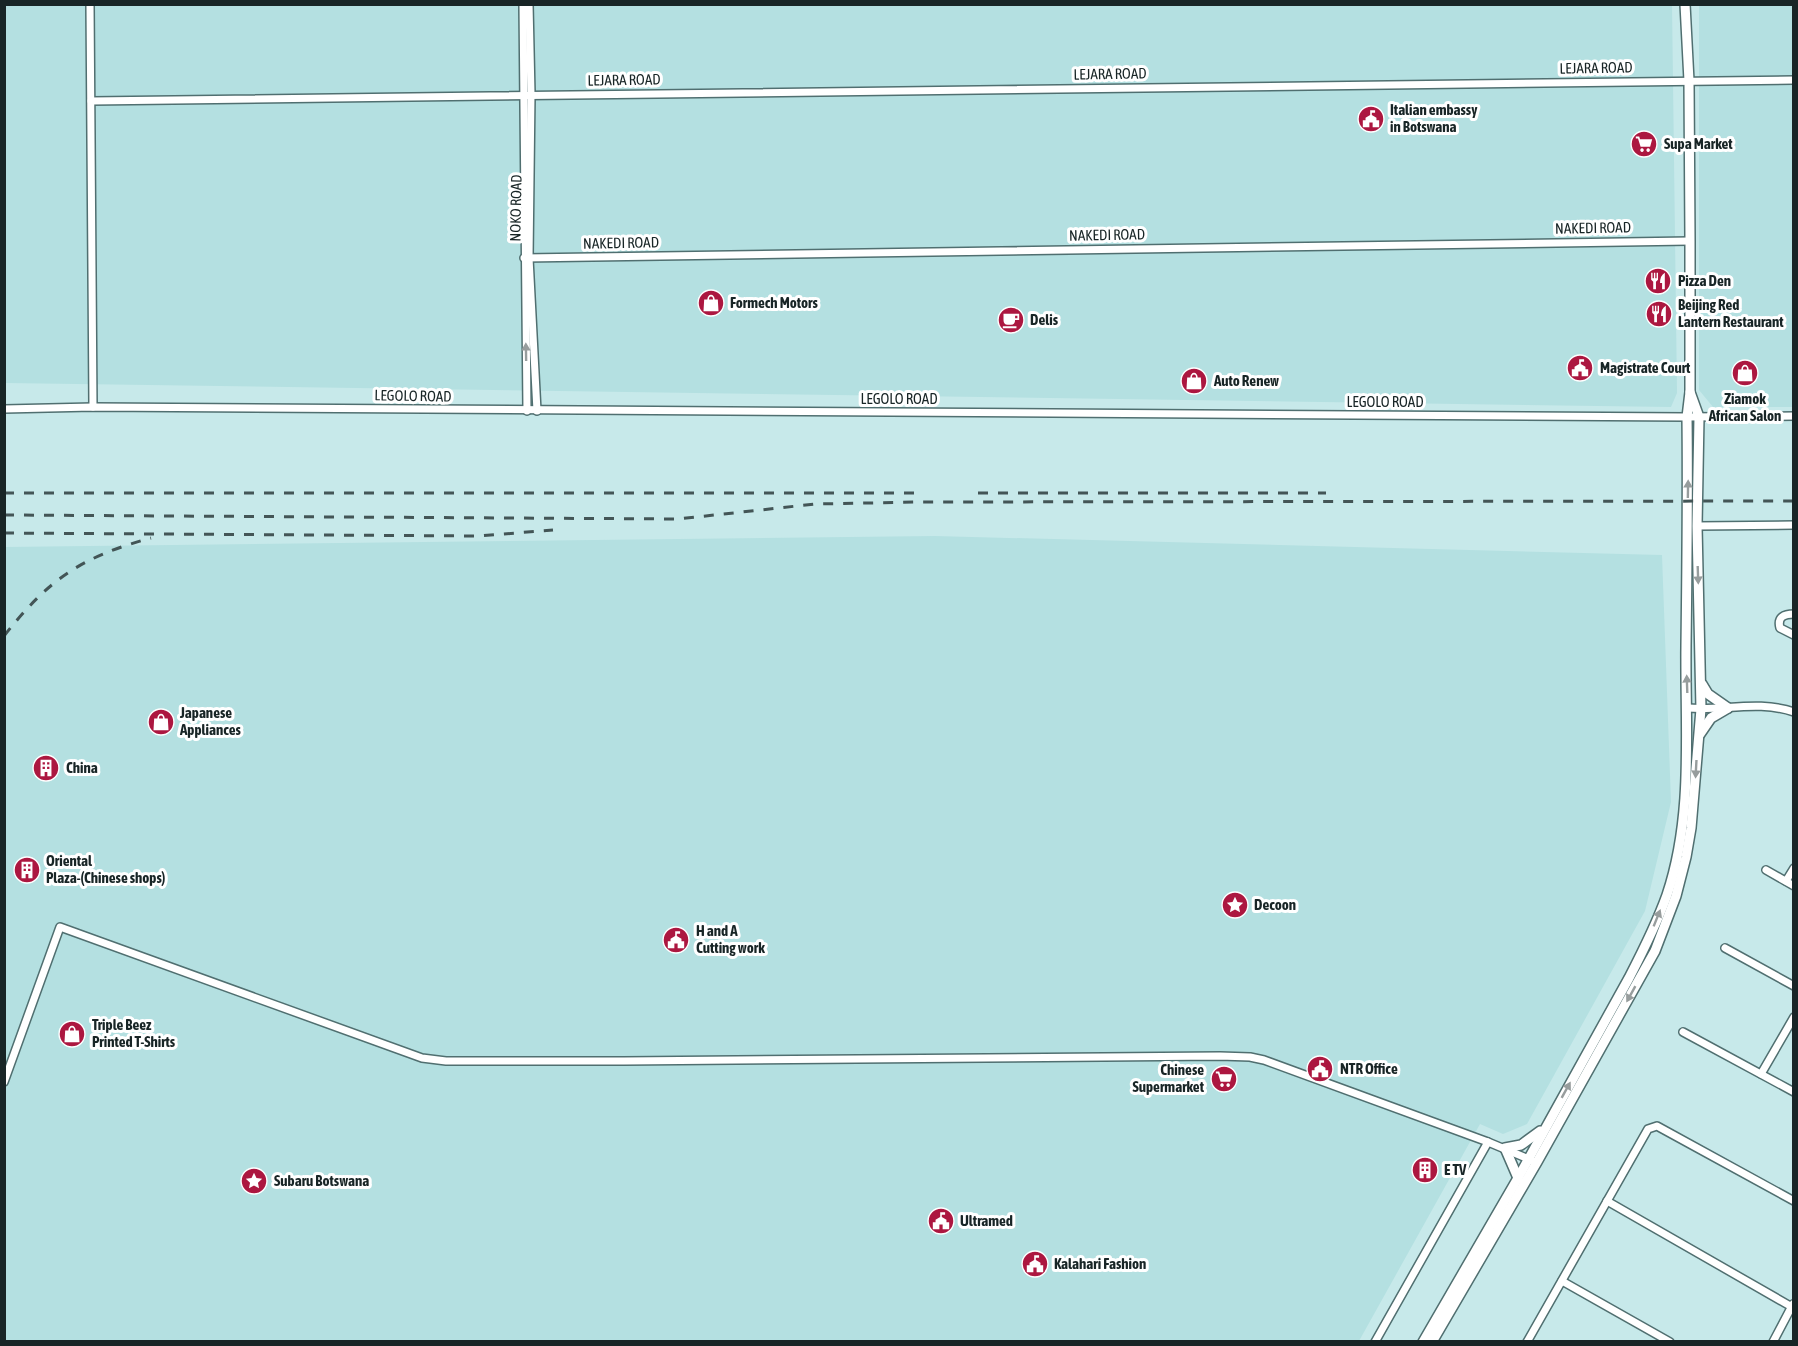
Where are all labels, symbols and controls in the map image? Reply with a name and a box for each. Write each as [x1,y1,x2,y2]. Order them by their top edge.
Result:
street label: LEJARA ROAD [1559,58,1633,77]
street label: LEJARA ROAD [1073,64,1147,83]
street label: LEJARA ROAD [587,70,661,89]
place label: Italian embassy in Botswana [1390,101,1478,135]
public building icon: Italian embassy in Botswana [1356,104,1386,134]
supermarket icon: Supa Market [1629,129,1659,159]
place label: Supa Market [1664,135,1733,152]
street label: NOKO ROAD [506,174,525,242]
street label: NAKEDI ROAD [1555,218,1631,237]
street label: NAKEDI ROAD [1069,225,1145,244]
street label: NAKEDI ROAD [583,233,659,252]
restaurant icon: Pizza Den [1643,266,1673,296]
place label: Pizza Den [1678,272,1731,289]
shop icon: Formech Motors [696,288,726,318]
place label: Formech Motors [730,294,818,311]
place label: Beijing Red Lantern Restaurant [1678,296,1784,330]
restaurant icon: Beijing Red Lantern Restaurant [1644,299,1674,329]
cafe icon: Delis [996,305,1026,335]
place label: Delis [1030,311,1059,328]
one-way arrow [521,343,530,362]
public building icon: Magistrate Court [1565,353,1595,383]
shop icon: Ziamok African Salon [1730,358,1760,388]
place label: Magistrate Court [1600,359,1691,376]
shop icon: Auto Renew [1179,366,1209,396]
place label: Auto Renew [1213,372,1279,389]
street label: LEGOLO ROAD [374,386,452,405]
street label: LEGOLO ROAD [860,390,938,407]
place label: Ziamok African Salon [1708,390,1781,424]
street label: LEGOLO ROAD [1346,393,1424,410]
one-way arrow [1683,480,1692,499]
one-way arrow [1694,566,1703,585]
one-way arrow [1682,675,1691,694]
place label: Japanese Appliances [179,704,242,738]
shop icon: Japanese Appliances [146,707,176,737]
building icon: China [31,753,61,783]
place label: China [66,759,98,776]
one-way arrow [1692,760,1701,779]
place label: Oriental Plaza-(Chinese shops) [46,852,165,886]
building icon: Oriental Plaza-(Chinese shops) [12,855,42,885]
place icon: Decoon [1220,890,1250,920]
place label: Decoon [1254,896,1296,913]
one-way arrow [1652,908,1662,926]
place label: H and A Cutting work [696,922,765,956]
public building icon: H and A Cutting work [661,925,691,955]
one-way arrow [1626,986,1636,1003]
place label: Triple Beez Printed T-Shirts [92,1016,176,1050]
shop icon: Triple Beez Printed T-Shirts [57,1019,87,1049]
public building icon: NTR Office [1305,1054,1335,1084]
place label: NTR Office [1340,1060,1398,1077]
place label: Chinese Supermarket [1132,1061,1205,1095]
supermarket icon: Chinese Supermarket [1209,1064,1239,1094]
one-way arrow [1561,1081,1571,1098]
building icon: E TV [1410,1155,1440,1185]
place label: E TV [1444,1161,1467,1178]
place icon: Subaru Botswana [239,1166,269,1196]
place label: Subaru Botswana [274,1172,369,1189]
public building icon: Ultramed [926,1206,956,1236]
place label: Ultramed [960,1212,1013,1229]
public building icon: Kalahari Fashion [1020,1249,1050,1279]
place label: Kalahari Fashion [1054,1255,1146,1272]

